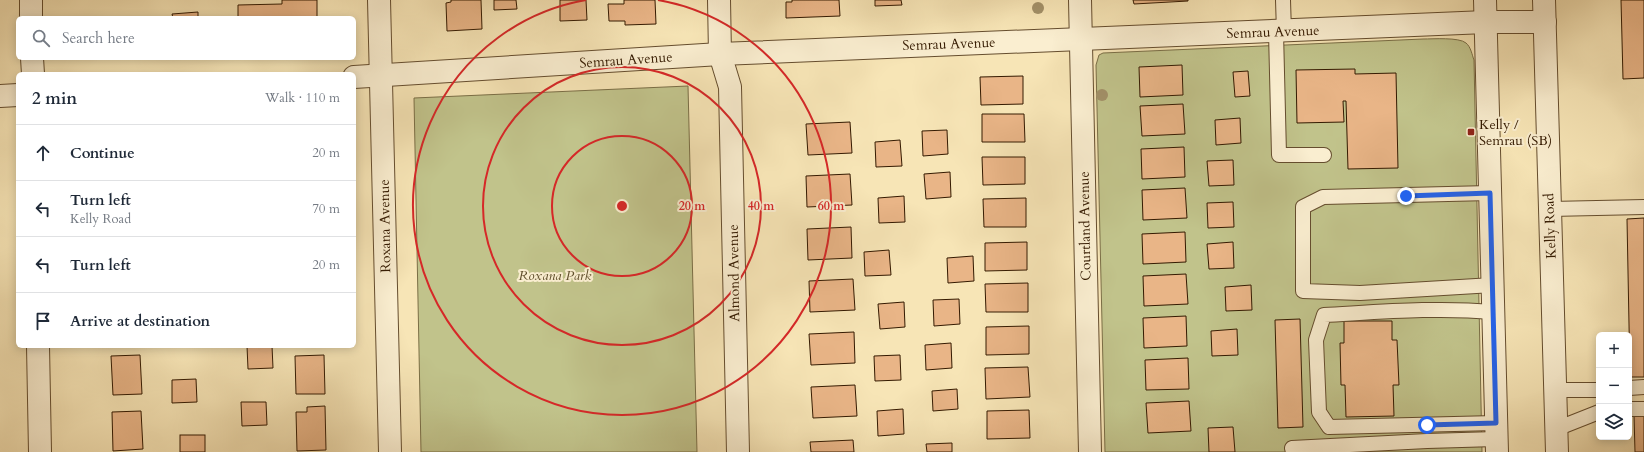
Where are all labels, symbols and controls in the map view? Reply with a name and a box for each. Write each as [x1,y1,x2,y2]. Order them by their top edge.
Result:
search box [16,16,356,60]
street label: Semrau Avenue [1226,21,1320,43]
icon: search [30,27,52,49]
text: Search here [62,28,135,48]
street label: Semrau Avenue [902,33,996,55]
street label: Semrau Avenue [579,47,673,73]
text: 2 min [32,87,77,110]
text: Walk · 110 m [265,89,340,107]
place label: Kelly / Semrau (SB) [1479,115,1552,150]
marker: Kelly / Semrau (SB) [1466,127,1476,137]
icon: ahead [32,142,54,164]
text: Continue [70,143,135,163]
text: 20 m [312,144,340,162]
street label: Courtland Avenue [1075,171,1095,281]
street label: Roxana Avenue [375,179,395,273]
route end [1397,187,1415,205]
text: Turn left [70,190,131,210]
street label: Kelly Road [1539,192,1561,259]
icon: left [32,198,54,220]
text: 20 m [679,198,706,214]
text: 40 m [748,198,775,214]
text: 60 m [818,198,845,214]
centre of rings [615,199,629,213]
text: 70 m [312,200,340,218]
text: Kelly Road [70,210,131,228]
street label: Almond Avenue [724,224,744,322]
icon: left [32,254,54,276]
text: Turn left [70,255,131,275]
text: 20 m [312,256,340,274]
park label: Roxana Park [518,266,592,285]
icon: arrive [32,310,54,332]
text: Arrive at destination [70,311,210,331]
map controls [1596,332,1632,440]
button: + [1596,332,1632,368]
button: − [1596,368,1632,404]
button: layers [1596,404,1632,440]
route start [1418,416,1436,434]

